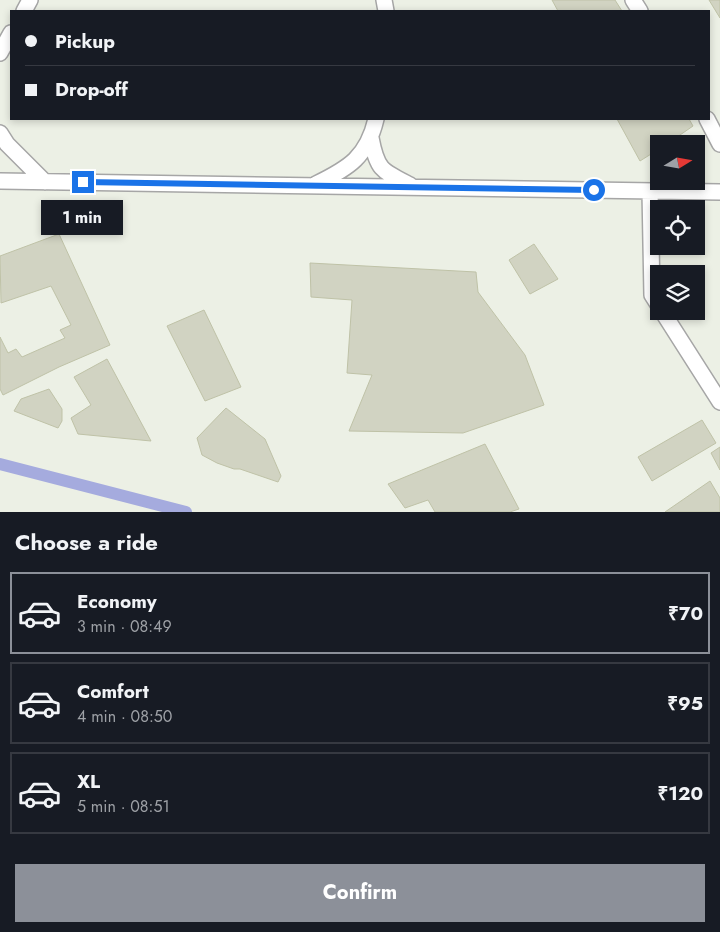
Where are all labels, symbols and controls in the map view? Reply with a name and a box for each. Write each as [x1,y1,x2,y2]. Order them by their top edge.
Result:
text: Pickup [55,28,115,55]
text: Drop-off [55,76,128,103]
north arrow [650,135,705,190]
map controls [650,135,705,320]
route end [72,171,94,193]
route start [583,179,605,201]
callout: 1 min [42,200,124,234]
button: locate [650,200,705,255]
text: 1 min [62,206,102,229]
button: layers [650,265,705,320]
text: Choose a ride [15,526,158,558]
text: Economy [77,588,157,615]
icon: car [17,591,62,636]
text: ₹70 [668,600,703,627]
text: 3 min · 08:49 [77,615,172,638]
text: Comfort [77,678,149,705]
icon: car [17,681,62,726]
text: ₹95 [667,690,703,717]
text: 4 min · 08:50 [77,705,172,728]
text: XL [77,768,100,795]
icon: car [17,771,62,816]
text: ₹120 [657,780,703,807]
text: 5 min · 08:51 [77,795,170,818]
button: Confirm [15,864,705,922]

